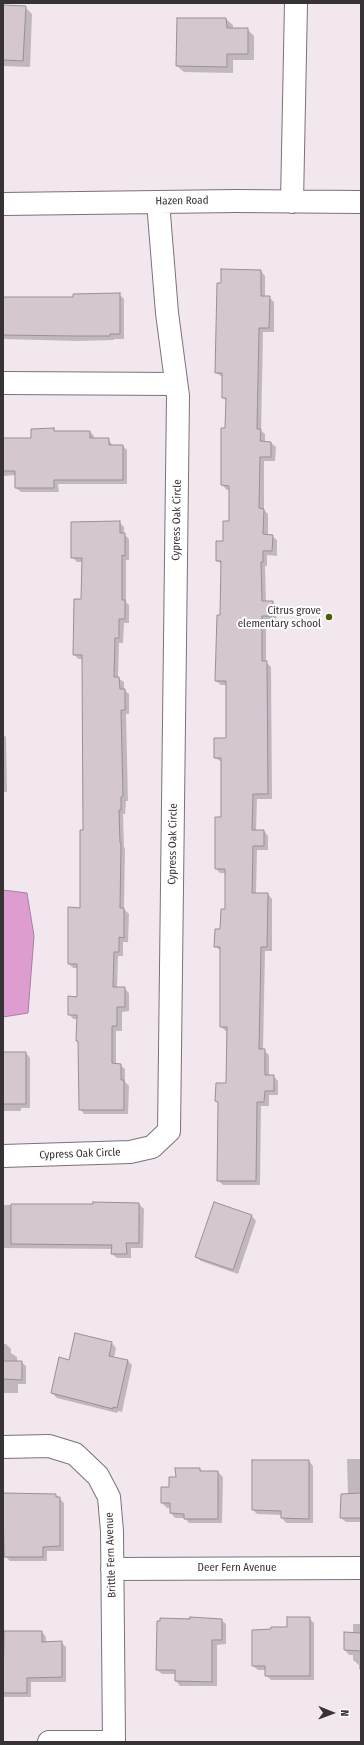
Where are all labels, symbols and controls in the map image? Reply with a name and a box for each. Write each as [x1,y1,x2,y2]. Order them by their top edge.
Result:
street label: Hazen Road [155,194,209,208]
street label: Cypress Oak Circle [170,479,184,561]
place label: Citrus grove elementary school [238,604,321,630]
marker: Citrus grove elementary school [324,612,334,622]
street label: Cypress Oak Circle [166,803,180,885]
street label: Cypress Oak Circle [39,1146,121,1162]
street label: Brittle Fern Avenue [103,1512,119,1598]
street label: Deer Fern Avenue [198,1561,276,1575]
north arrow [312,1693,352,1733]
text: N [338,1710,351,1717]

